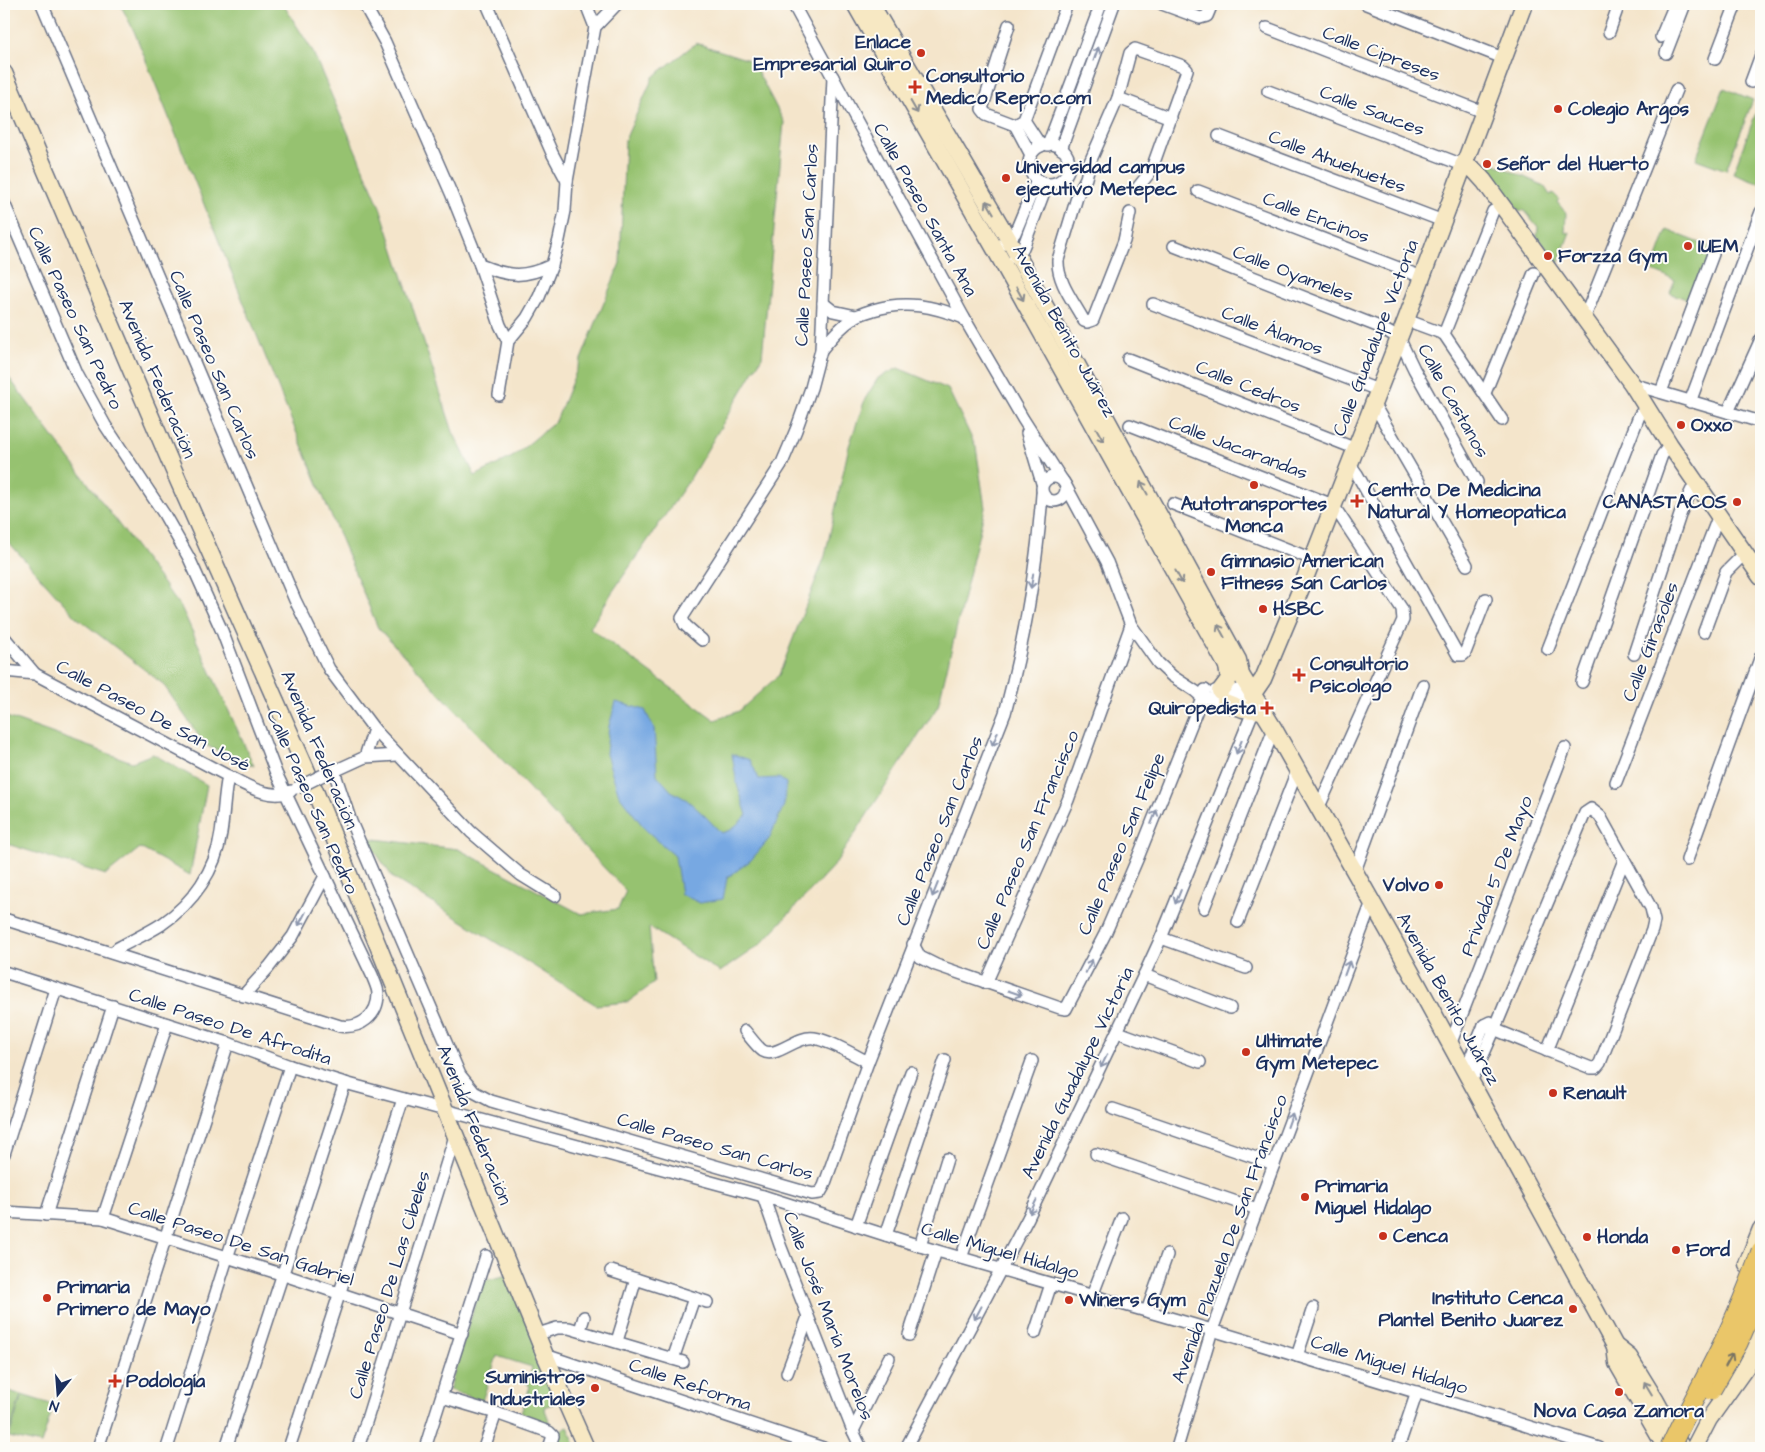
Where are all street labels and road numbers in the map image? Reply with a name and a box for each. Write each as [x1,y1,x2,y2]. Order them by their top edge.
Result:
street label: Calle Cipreses [1318,19,1444,89]
street label: Calle Sauces [1316,79,1428,143]
street label: Calle Paseo Santa Ana [866,118,984,302]
street label: Calle Ahuehuetes [1264,123,1410,201]
street label: Calle Paseo San Carlos [788,143,826,347]
street label: Calle Encinos [1259,185,1373,251]
street label: Calle Paseo San Pedro [21,222,129,414]
street label: Calle Guadalupe Victoria [1326,236,1426,440]
street label: Calle Oyameles [1228,239,1357,310]
street label: Avenida Benito Juárez [1005,240,1123,423]
street label: Calle Paseo San Carlos [162,266,266,464]
street label: Avenida Federación [111,295,203,463]
street label: Calle Álamos [1217,299,1327,363]
street label: Calle Castanos [1410,339,1496,463]
street label: Calle Cedros [1191,354,1305,420]
street label: Calle Jacarandas [1165,409,1311,487]
street label: Calle Girasoles [1616,578,1686,706]
street label: Calle Paseo De San José [51,653,255,779]
street label: Avenida Federación [273,666,365,834]
street label: Calle Paseo San Pedro [259,706,365,899]
street label: Calle Paseo San Francisco [970,726,1087,954]
street label: Calle Paseo San Carlos [890,732,990,930]
street label: Calle Paseo San Felipe [1071,749,1173,939]
street label: Privada 5 De Mayo [1454,792,1541,960]
street label: Avenida Benito Juárez [1389,908,1507,1091]
street label: Avenida Guadalupe Victoria [1015,962,1141,1184]
street label: Calle Paseo De Afrodita [125,981,335,1073]
street label: Avenida Federación [430,1041,518,1209]
street label: Avenida Plazuela De San Francisco [1165,1091,1295,1387]
street label: Calle Paseo San Carlos [614,1106,816,1188]
street label: Calle Paseo De Las Cibeles [342,1168,438,1402]
street label: Calle Paseo De San Gabriel [125,1195,357,1293]
street label: Calle José María Morelos [776,1208,880,1424]
street label: Calle Miguel Hidalgo [918,1216,1082,1288]
street label: Calle Miguel Hidalgo [1307,1328,1471,1403]
street label: Calle Reforma [625,1351,755,1419]

